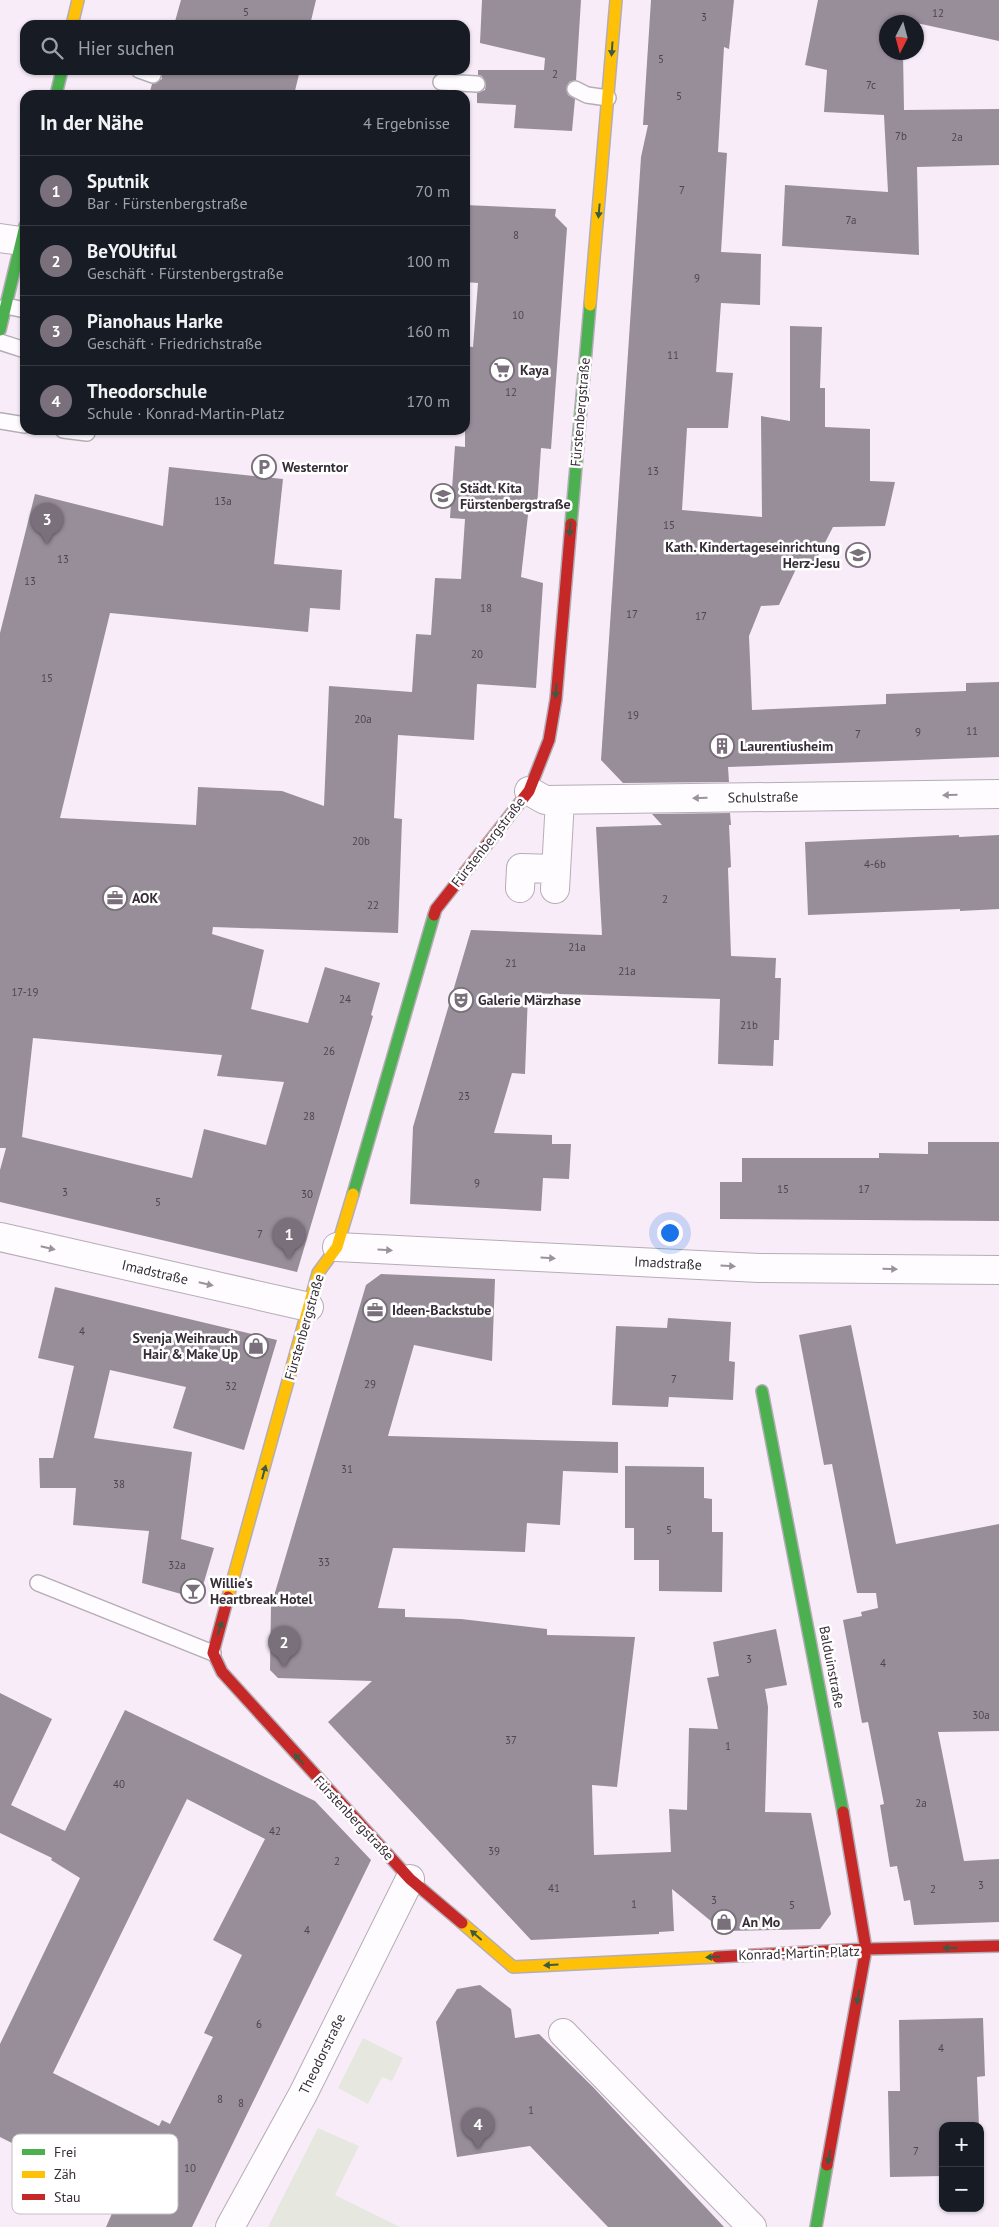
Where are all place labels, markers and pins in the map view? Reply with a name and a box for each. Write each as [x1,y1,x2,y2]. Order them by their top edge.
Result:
supermarket icon: Kaya [489,357,515,383]
place label: Kaya [520,361,549,379]
parking icon: Westerntor [251,454,277,480]
place label: Westerntor [282,458,348,476]
place label: Städt. Kita Fürstenbergstraße [460,479,571,513]
school or university icon: Städt. Kita Fürstenbergstraße [430,483,456,509]
pin: 3 [31,503,63,544]
place label: Kath. Kindertageseinrichtung Herz-Jesu [665,538,840,572]
school or university icon: Kath. Kindertageseinrichtung Herz-Jesu [845,542,871,568]
building icon: Laurentiusheim [709,733,735,759]
place label: Laurentiusheim [740,737,833,755]
office icon: AOK [102,885,128,911]
place label: AOK [132,889,158,907]
theatre icon: Galerie Märzhase [448,987,474,1013]
place label: Galerie Märzhase [478,991,581,1009]
pin: 1 [273,1218,305,1259]
office icon: Ideen-Backstube [362,1297,388,1323]
place label: Ideen-Backstube [392,1301,491,1319]
place label: Svenja Weihrauch Hair & Make Up [132,1329,238,1363]
shop icon: Svenja Weihrauch Hair & Make Up [243,1333,269,1359]
place label: Willie's Heartbreak Hotel [210,1574,313,1608]
bar icon: Willie's Heartbreak Hotel [180,1578,206,1604]
pin: 2 [268,1626,300,1667]
shop icon: An Mo [711,1909,737,1935]
place label: An Mo [742,1913,781,1931]
pin: 4 [462,2108,494,2149]

